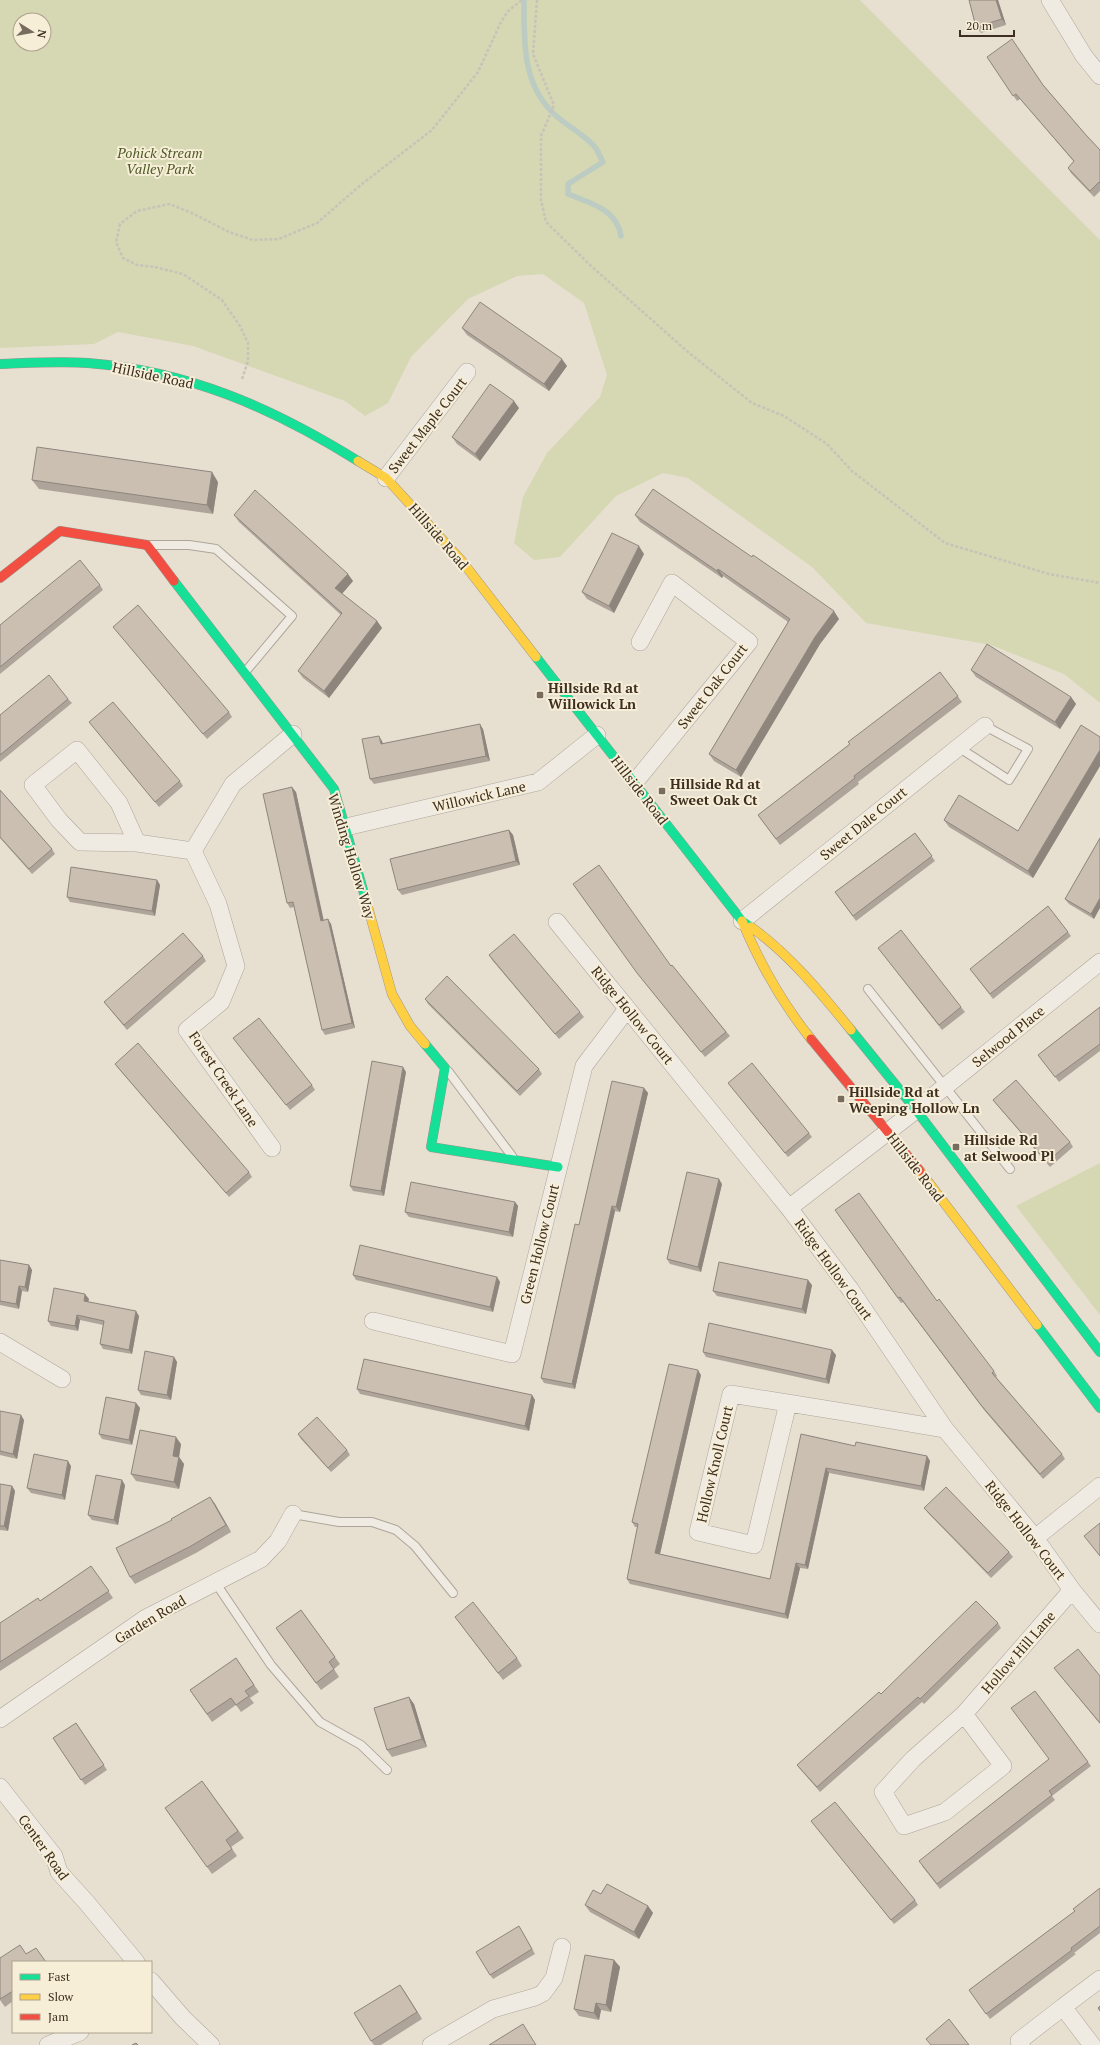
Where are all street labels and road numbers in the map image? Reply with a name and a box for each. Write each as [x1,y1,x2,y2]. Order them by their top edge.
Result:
street label: Hillside Road [111,357,196,393]
street label: Sweet Maple Court [383,372,471,477]
street label: Hillside Road [405,499,473,574]
street label: Sweet Oak Court [673,639,752,733]
street label: Hillside Road [607,752,673,829]
street label: Willowick Lane [431,776,527,816]
street label: Sweet Dale Court [815,781,911,864]
street label: Winding Hollow Way [324,791,380,922]
street label: Ridge Hollow Court [587,962,679,1069]
street label: Selwood Place [968,1001,1048,1071]
street label: Forest Creek Lane [185,1027,263,1131]
street label: Hillside Road [883,1129,949,1206]
street label: Green Hollow Court [515,1181,563,1306]
street label: Ridge Hollow Court [791,1214,878,1324]
street label: Hollow Knoll Court [691,1403,737,1524]
street label: Ridge Hollow Court [981,1476,1071,1584]
street label: Garden Road [111,1590,189,1648]
street label: Hollow Hill Lane [977,1607,1059,1697]
street label: Center Road [14,1810,74,1884]

